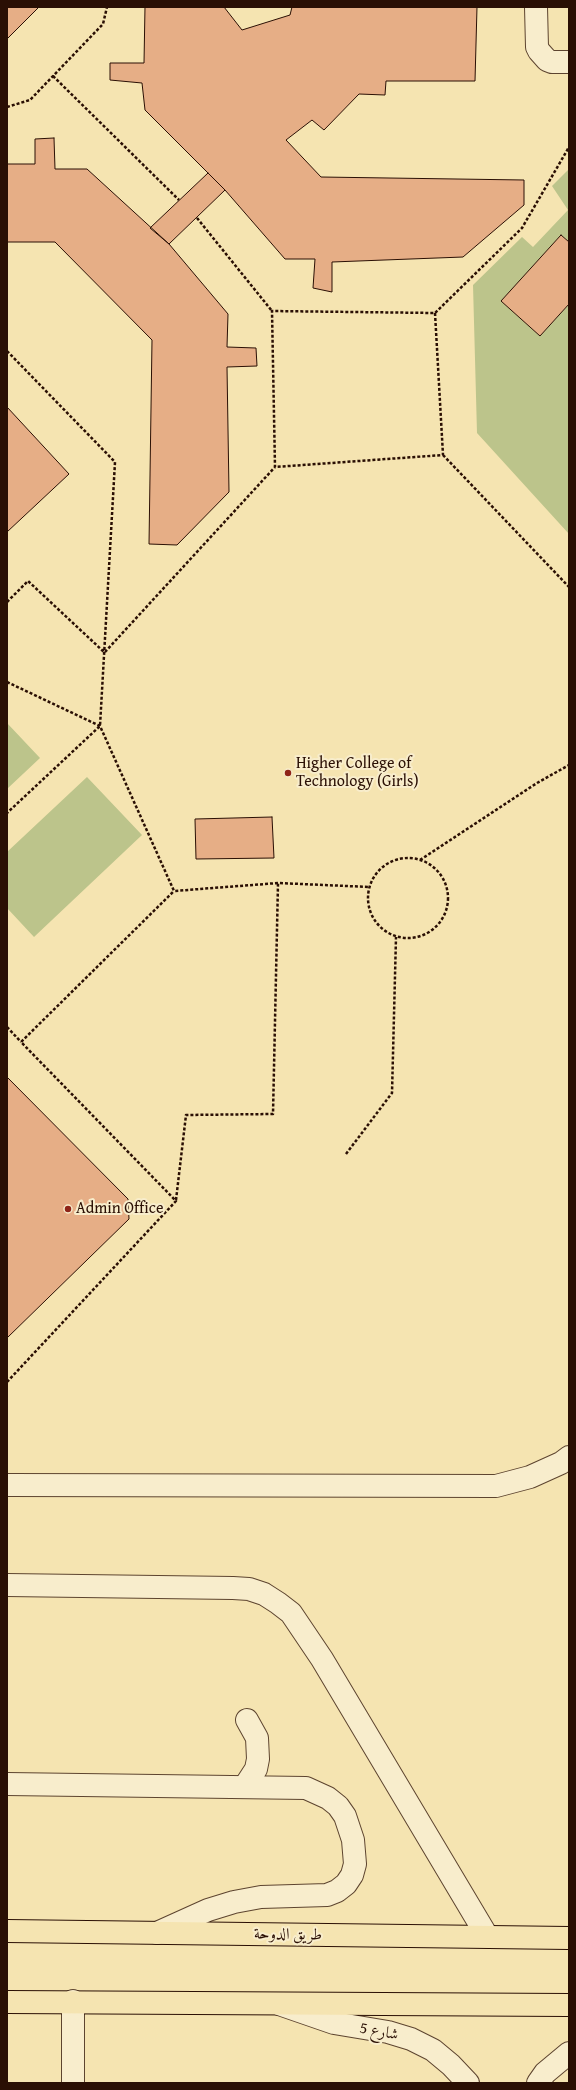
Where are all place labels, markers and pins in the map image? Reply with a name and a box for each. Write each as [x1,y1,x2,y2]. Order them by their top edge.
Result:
place label: Higher College of Technology (Girls) [296,754,419,792]
marker: Higher College of Technology (Girls) [283,768,293,778]
place label: Admin Office [76,1199,163,1219]
marker: Admin Office [63,1204,73,1214]

